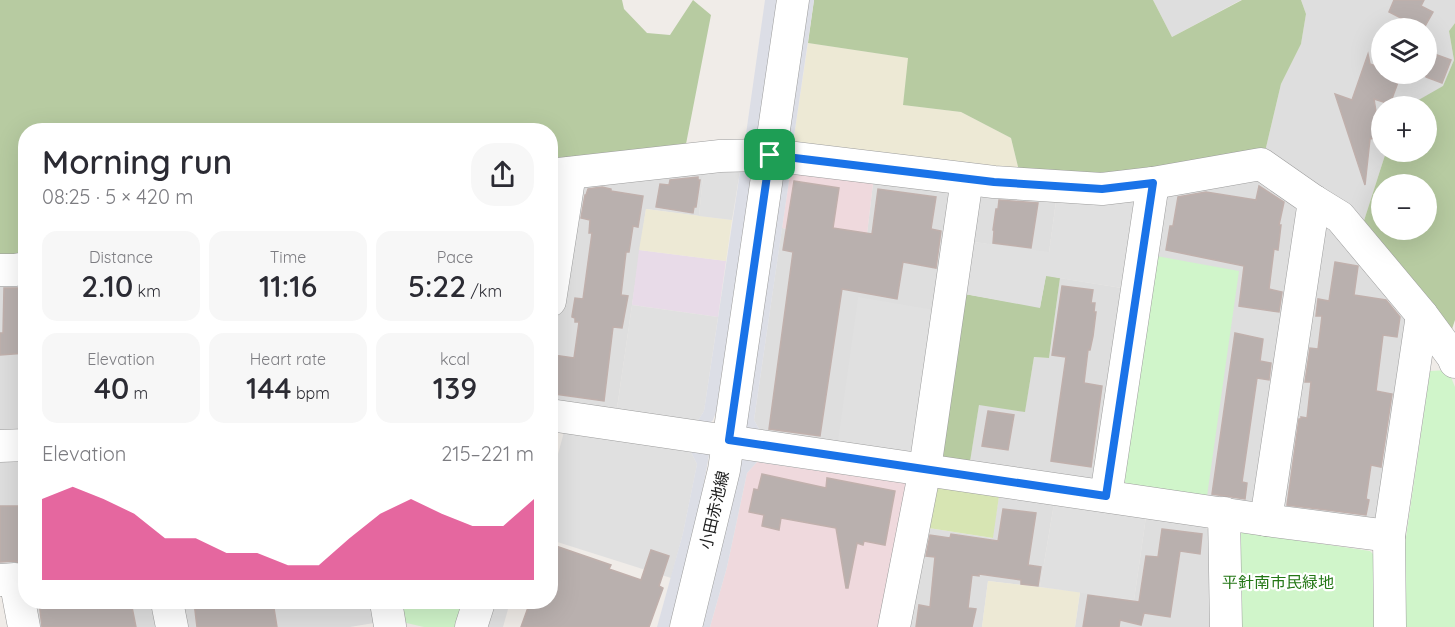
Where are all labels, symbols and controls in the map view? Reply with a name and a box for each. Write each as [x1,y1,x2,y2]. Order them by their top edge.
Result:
map controls [1371,18,1437,240]
button: layers [1371,18,1437,84]
button: + [1371,96,1437,162]
pin [744,129,795,180]
icon: arrive [753,138,786,171]
text: Morning run [42,141,232,182]
button: share [471,143,534,206]
button: − [1371,174,1437,240]
text: 08:25 · 5 × 420 m [42,184,194,209]
text: Distance [89,247,153,267]
text: Time [270,247,306,267]
text: Pace [437,247,473,267]
text: 2.10 [81,267,133,305]
text: 11:16 [259,267,317,305]
text: 5:22 [408,267,466,305]
text: km [133,281,161,301]
text: /km [466,281,502,301]
text: Elevation [87,349,155,369]
text: Heart rate [250,349,326,369]
text: kcal [440,349,470,369]
text: 40 [94,369,129,407]
text: 144 [246,369,292,407]
text: 139 [433,369,477,407]
text: m [129,383,148,403]
text: bpm [292,383,330,403]
text: Elevation [42,441,126,466]
text: 215–221 m [441,441,534,466]
street label: 小田赤池線 [695,469,733,551]
park label: 平針南市民緑地 [1222,572,1334,592]

